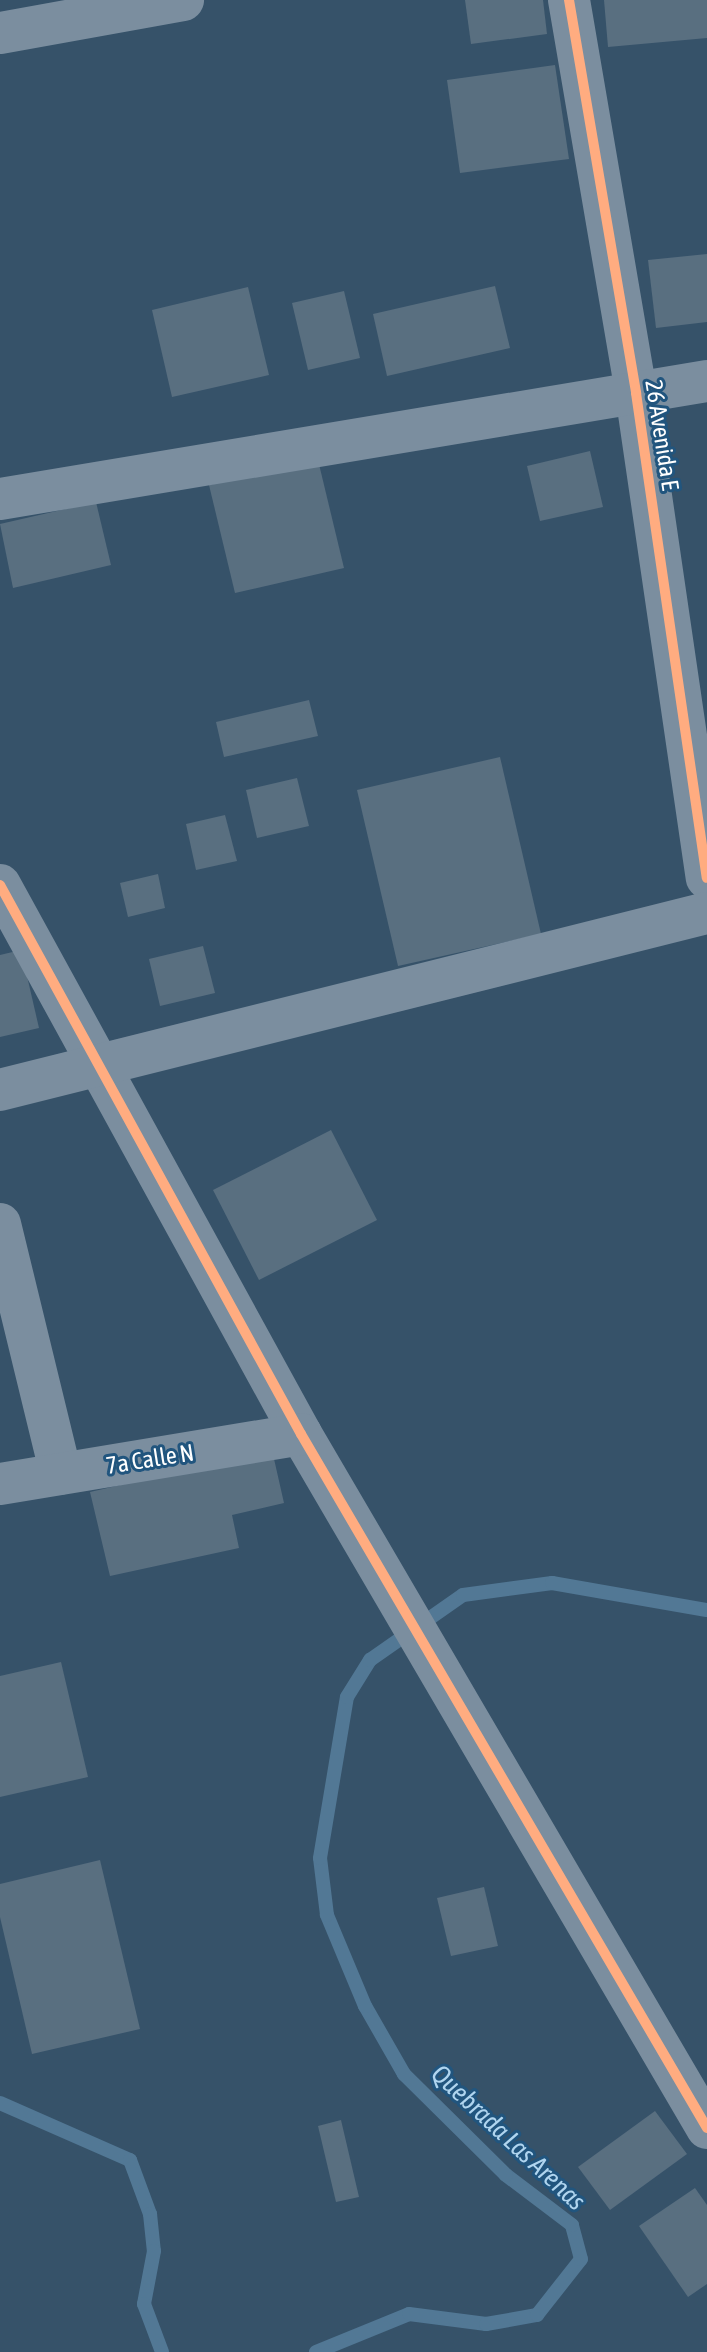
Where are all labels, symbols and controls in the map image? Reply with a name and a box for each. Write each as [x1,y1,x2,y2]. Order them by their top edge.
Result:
street label: 26 Avenida E [639,378,685,492]
street label: 7a Calle N [104,1438,196,1480]
water label: Quebrada Las Arenas [425,2059,591,2217]

